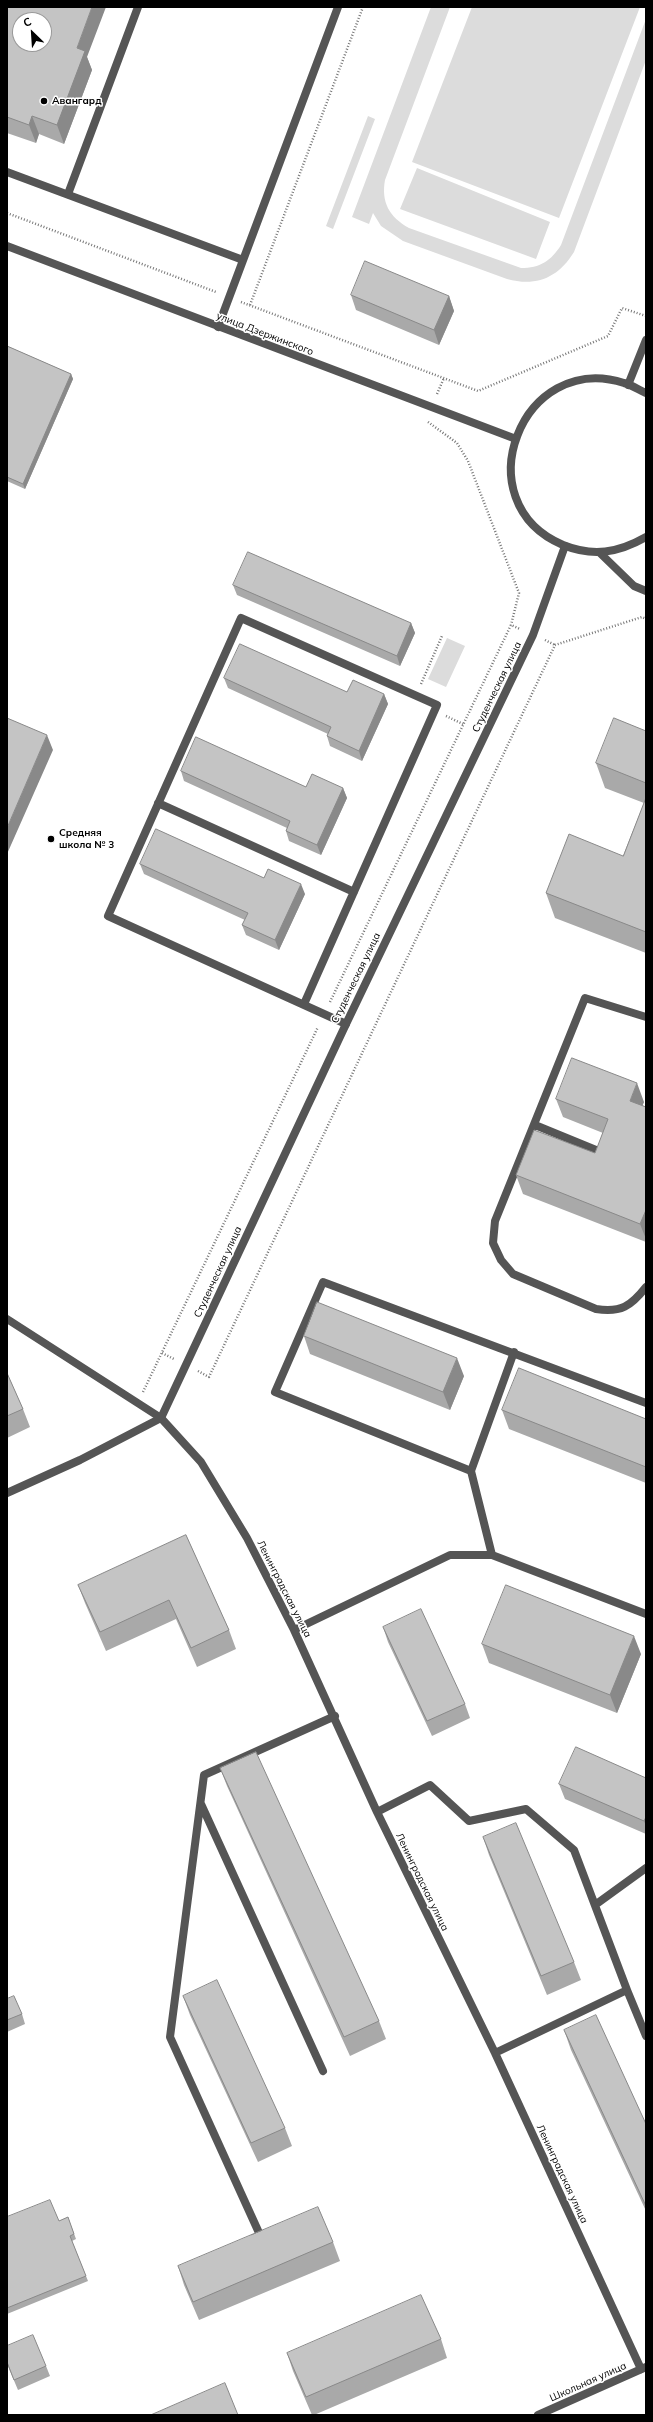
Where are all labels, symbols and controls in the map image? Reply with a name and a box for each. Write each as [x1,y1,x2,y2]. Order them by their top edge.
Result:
north arrow [12,12,52,52]
text: С [21,14,34,30]
place label: Авангард [52,95,101,107]
marker: Авангард [39,96,49,106]
street label: улица Дзержинского [215,310,315,358]
street label: Студенческая улица [470,640,524,734]
place label: Средняя школа № 3 [59,827,114,850]
marker: Средняя школа № 3 [46,834,56,844]
street label: Студенческая улица [329,931,383,1025]
street label: Студенческая улица [192,1224,244,1320]
street label: Ленинградская улица [254,1538,314,1640]
street label: Ленинградская улица [393,1831,451,1933]
street label: Ленинградская улица [534,2123,590,2225]
street label: Школьная улица [548,2360,628,2404]

